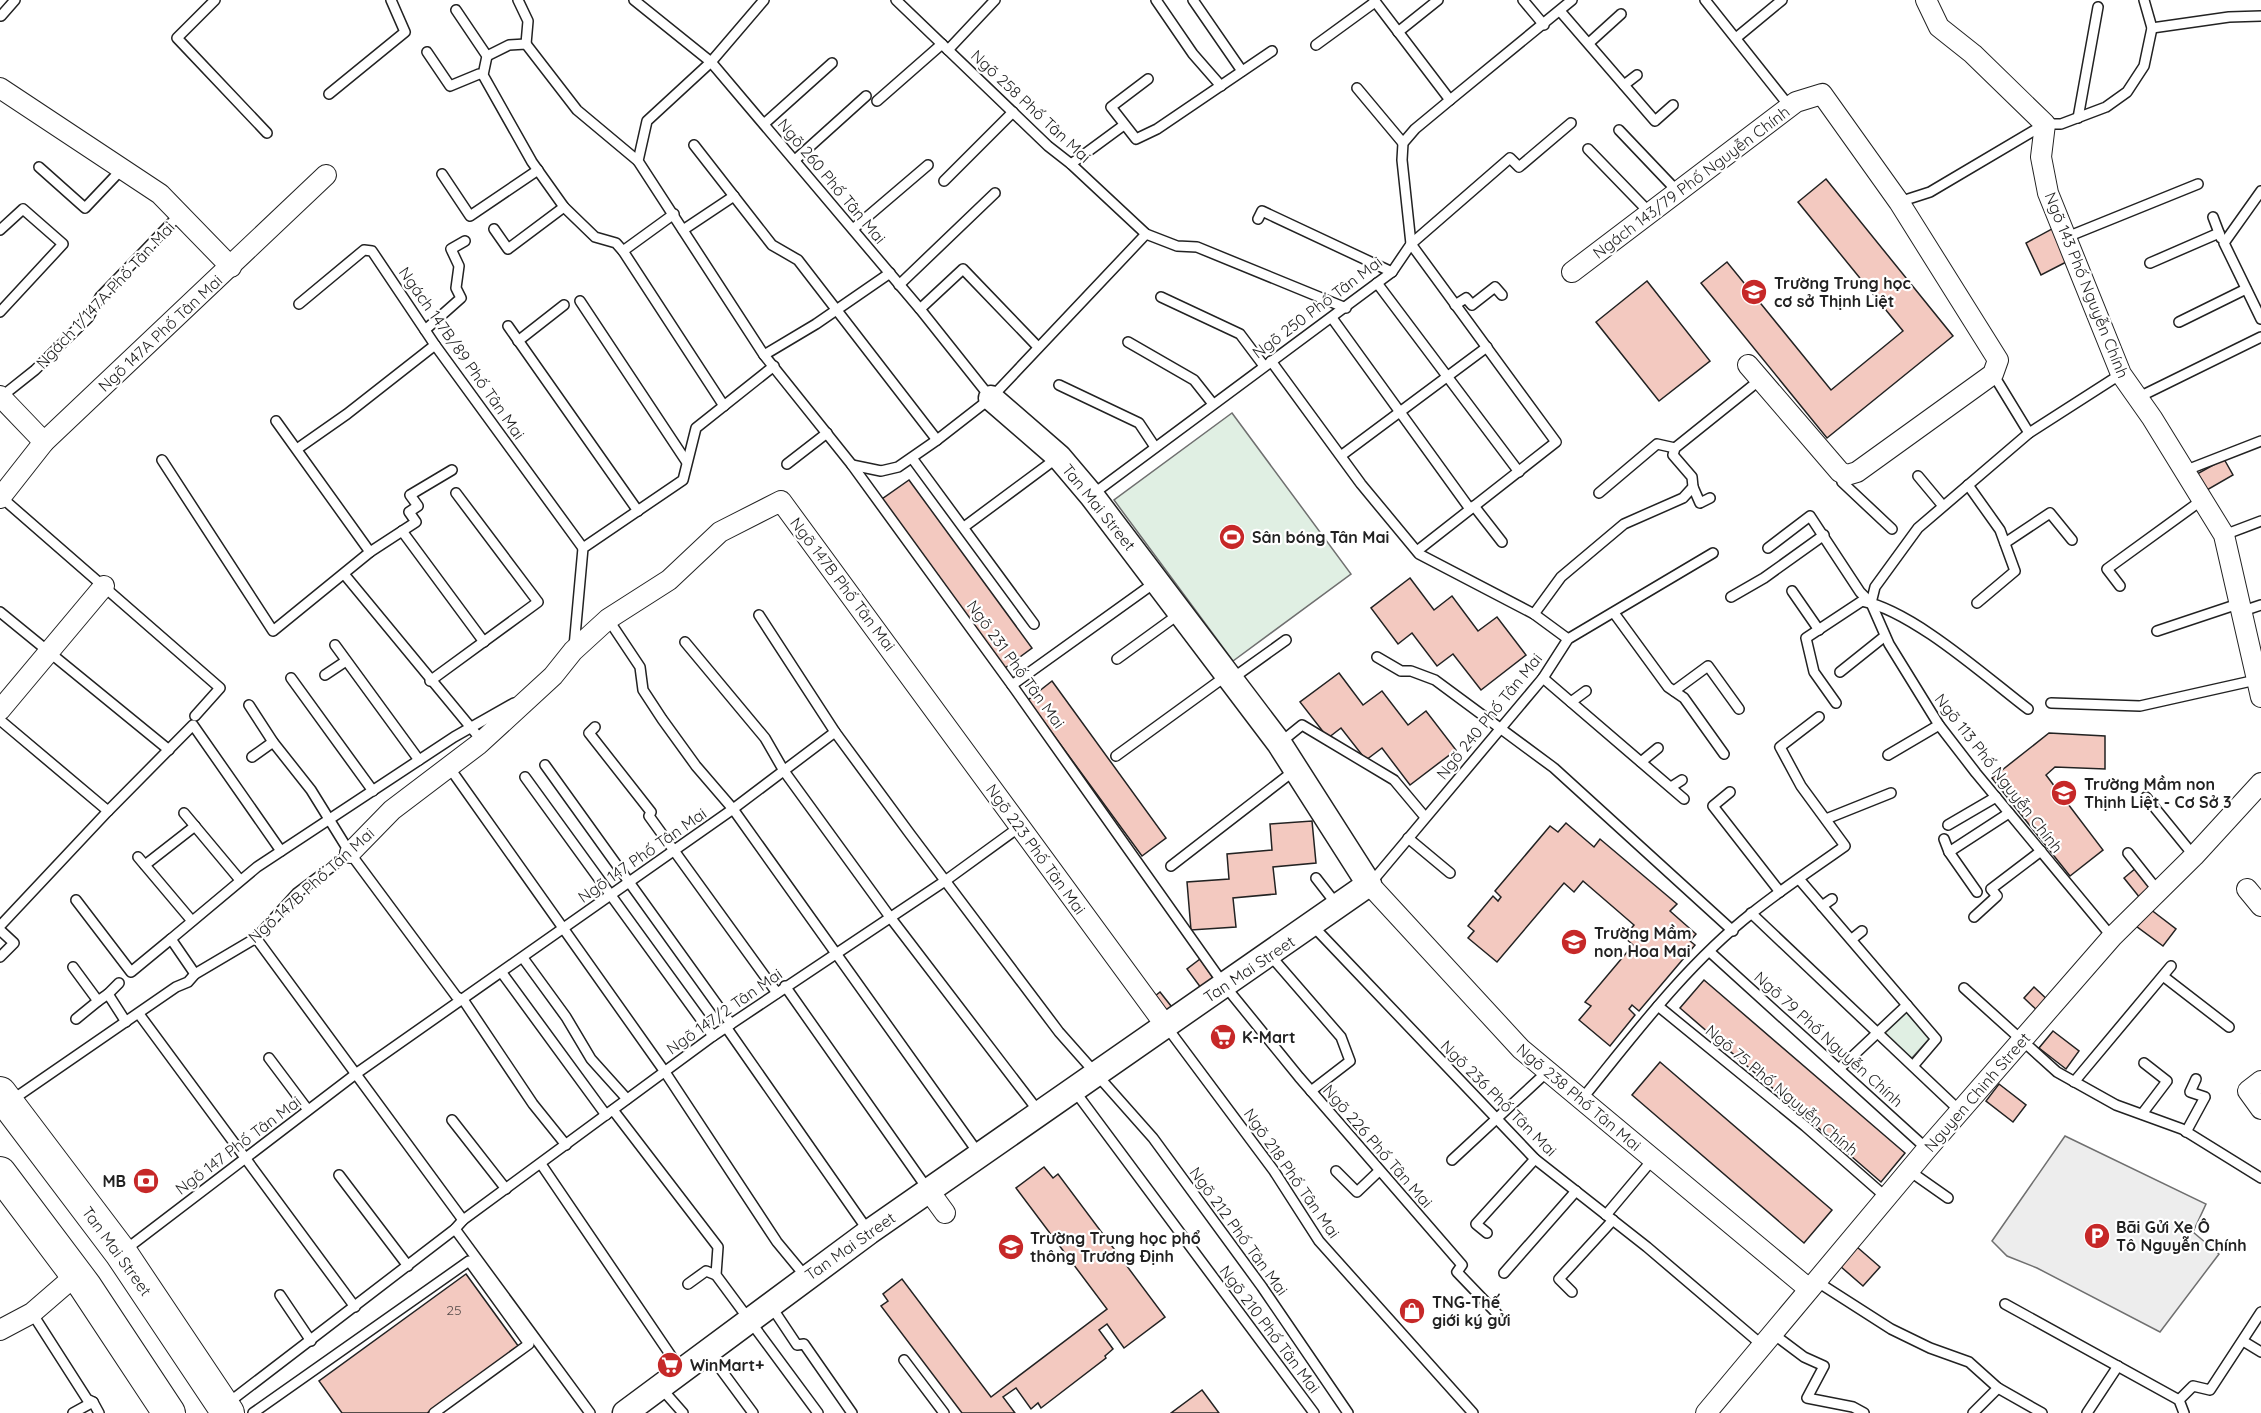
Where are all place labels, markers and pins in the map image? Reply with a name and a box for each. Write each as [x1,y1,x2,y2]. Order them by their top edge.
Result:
place label: Trường Trung học cơ sở Thịnh Liệt [1774,273,1911,311]
school or university icon: Trường Trung học cơ sở Thịnh Liệt [1739,277,1769,307]
sports icon: Sân bóng Tân Mai [1217,522,1247,552]
place label: Sân bóng Tân Mai [1252,527,1389,547]
place label: Trường Mầm non Thịnh Liệt - Cơ Sở 3 [2084,774,2232,812]
school or university icon: Trường Mầm non Thịnh Liệt - Cơ Sở 3 [2049,778,2079,808]
place label: Trường Mầm non Hoa Mai [1594,923,1692,961]
school or university icon: Trường Mầm non Hoa Mai [1559,927,1589,957]
supermarket icon: K-Mart [1208,1022,1238,1052]
place label: K-Mart [1242,1027,1295,1047]
bank icon: MB [131,1166,161,1196]
place label: MB [102,1171,126,1191]
place label: Bãi Gửi Xe Ô Tô Nguyễn Chính [2116,1217,2247,1255]
parking icon: Bãi Gửi Xe Ô Tô Nguyễn Chính [2082,1221,2112,1251]
place label: Trường Trung học phổ thông Trương Định [1030,1228,1201,1266]
school or university icon: Trường Trung học phổ thông Trương Định [996,1232,1026,1262]
place label: TNG-Thế giới ký gửi [1432,1292,1510,1330]
shop icon: TNG-Thế giới ký gửi [1397,1296,1427,1326]
supermarket icon: WinMart+ [655,1350,685,1380]
place label: WinMart+ [690,1355,764,1375]

